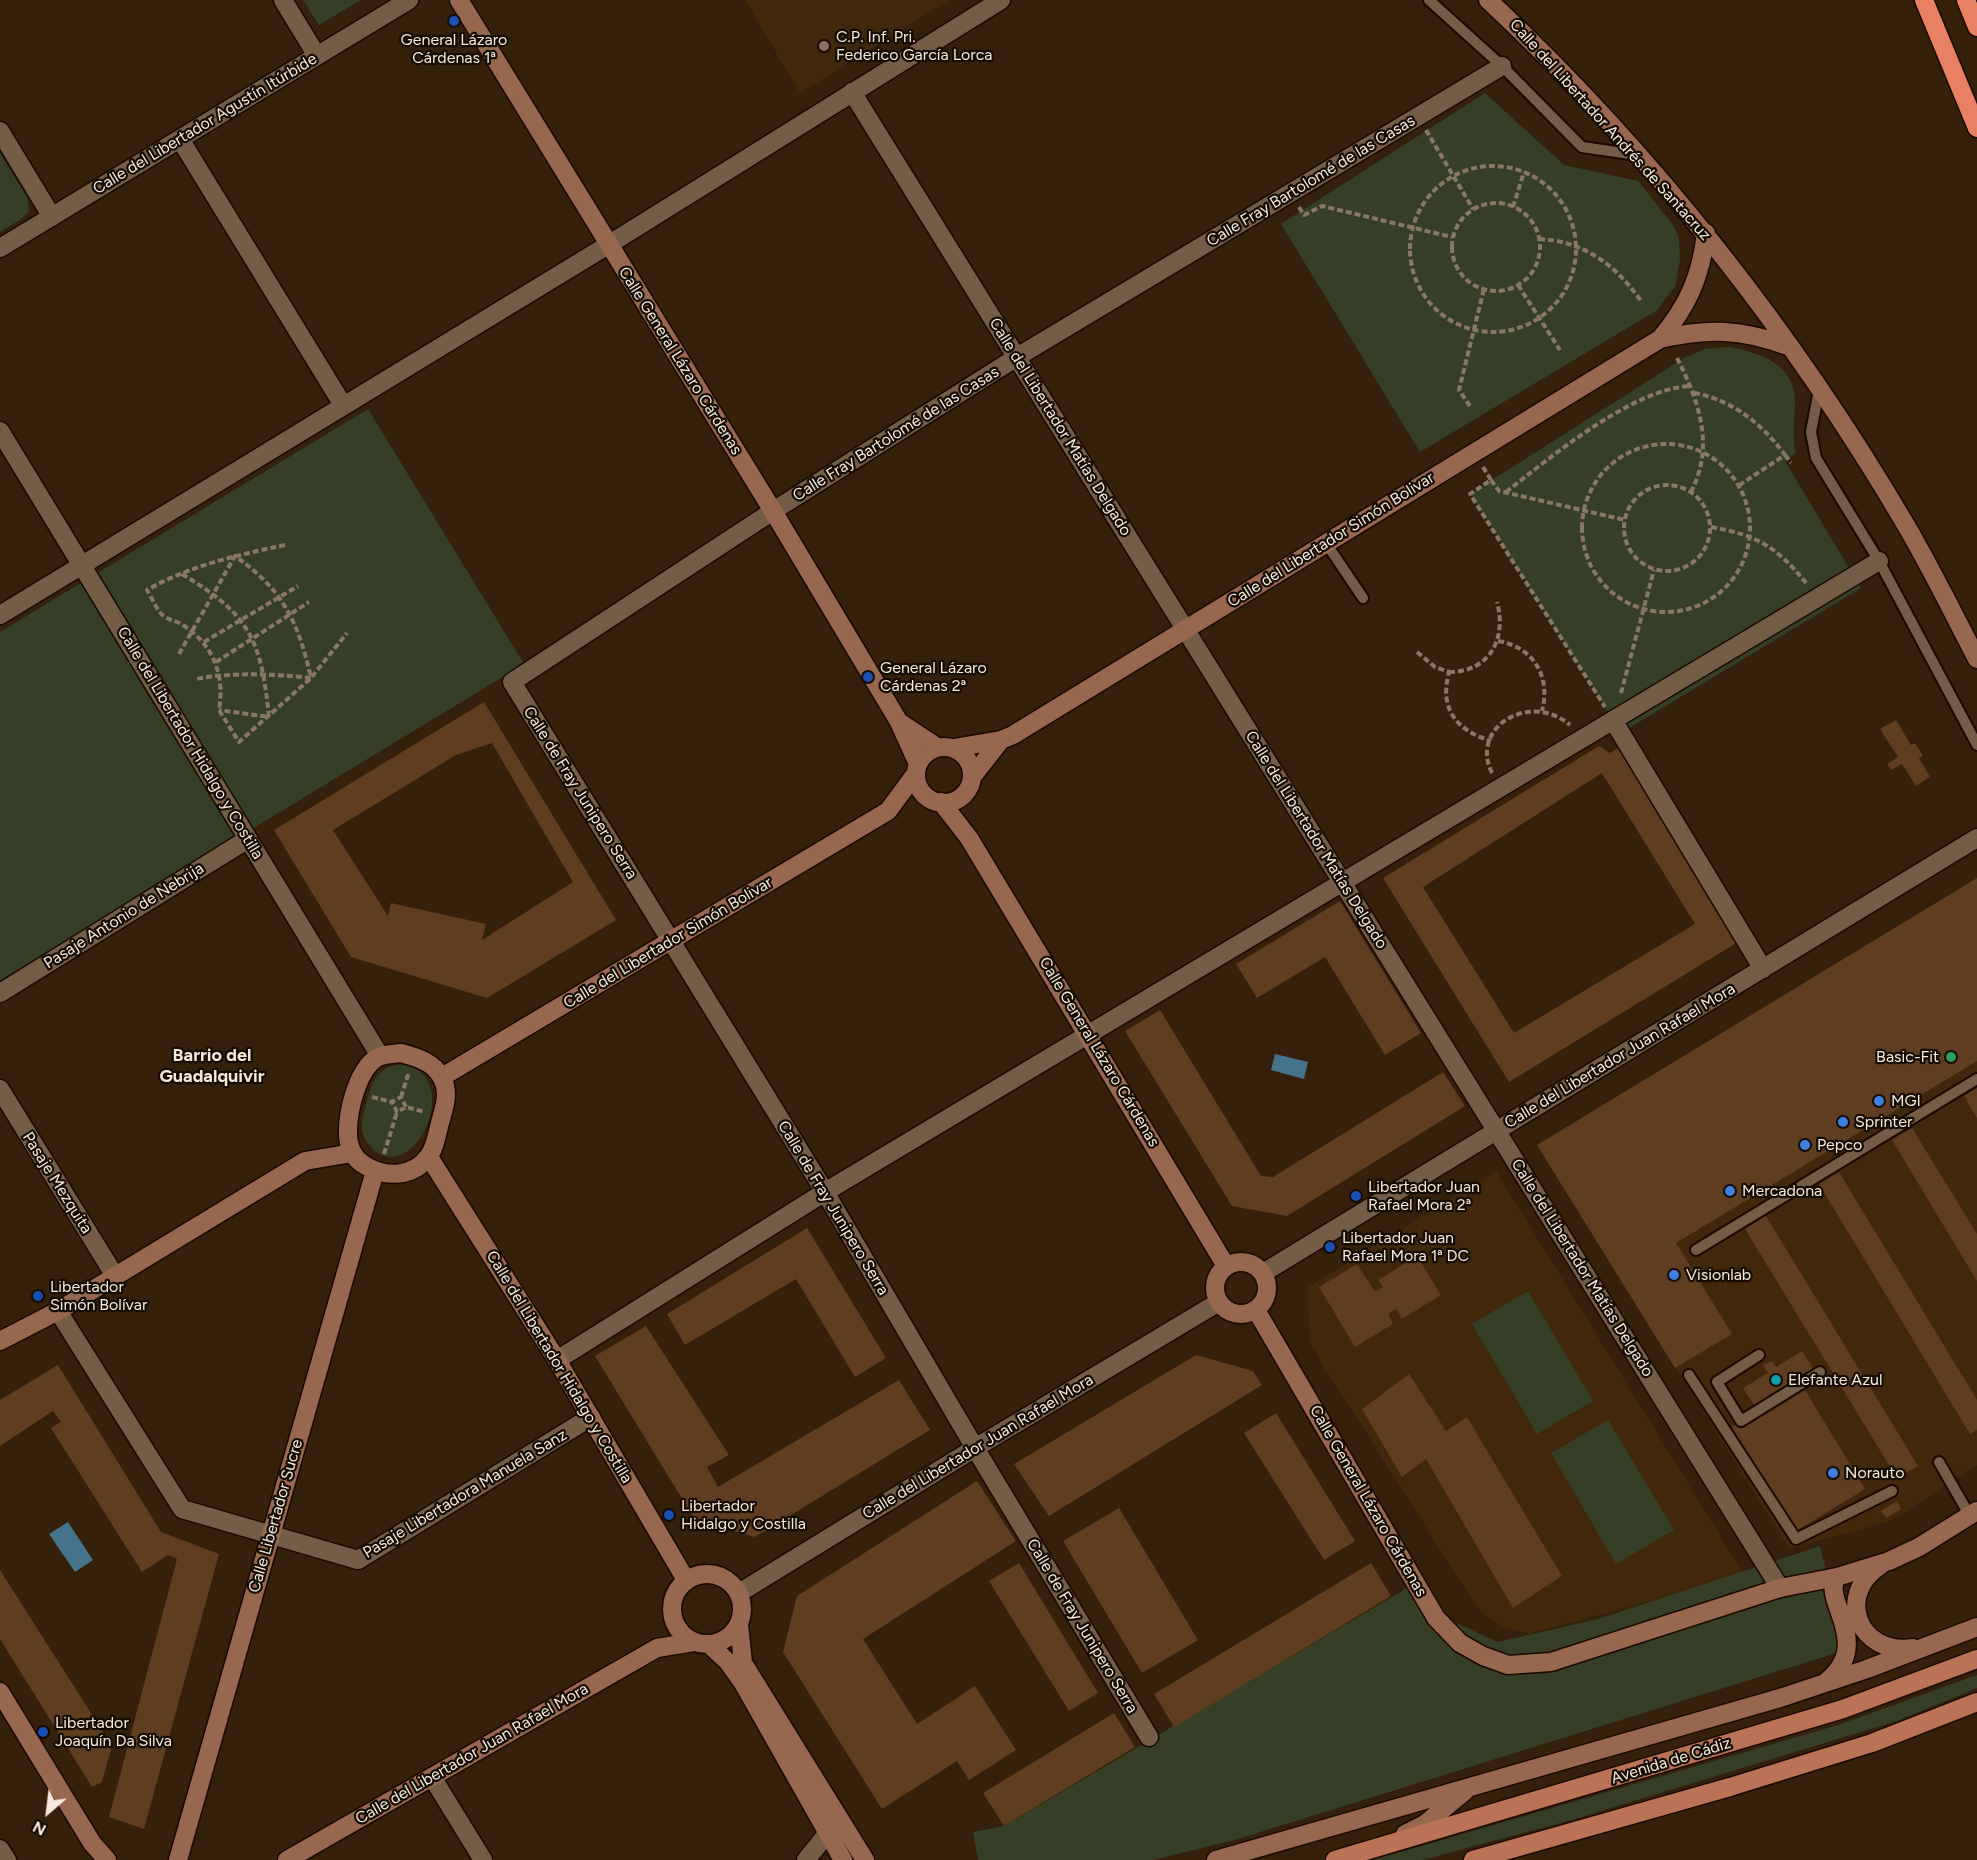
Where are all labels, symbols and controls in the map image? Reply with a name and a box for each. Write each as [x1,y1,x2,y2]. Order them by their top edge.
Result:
marker: General Lázaro Cárdenas 1ª [447,14,461,28]
street label: Calle del Libertador Andrés de Santacruz [1505,15,1715,245]
place label: C.P. Inf. Pri. Federico García Lorca [836,27,992,65]
place label: General Lázaro Cárdenas 1ª [401,30,507,68]
marker: C.P. Inf. Pri. Federico García Lorca [817,39,831,53]
street label: Calle del Libertador Agustín Itúrbide [90,49,320,199]
street label: Calle Fray Bartolomé de las Casas [1203,111,1419,251]
street label: Calle General Lázaro Cárdenas [614,264,746,458]
street label: Calle del Libertador Matías Delgado [985,315,1135,539]
street label: Calle Fray Bartolomé de las Casas [789,362,1003,506]
street label: Calle del Libertador Simón Bolivar [1224,468,1438,612]
street label: Calle del Libertador Hidalgo y Costilla [113,623,267,863]
place label: General Lázaro Cárdenas 2ª [880,658,987,696]
marker: General Lázaro Cárdenas 2ª [861,670,875,684]
street label: Calle de Fray Junipero Serra [519,703,641,883]
street label: Calle del Libertador Matías Delgado [1241,728,1391,952]
street label: Pasaje Antonio de Nebrija [40,859,208,973]
street label: Calle del Libertador Simón Bolivar [560,873,776,1013]
street label: Calle General Lázaro Cárdenas [1035,954,1163,1150]
street label: Calle del Libertador Juan Rafael Mora [1501,979,1739,1133]
district label: Barrio del Guadalquivir [159,1045,265,1088]
place label: Basic-Fit [1876,1047,1939,1067]
marker: Basic-Fit [1944,1050,1958,1064]
place label: MGI [1891,1091,1921,1111]
marker: MGI [1872,1094,1886,1108]
place label: Sprinter [1855,1112,1912,1132]
marker: Sprinter [1836,1115,1850,1129]
street label: Calle de Fray Junipero Serra [773,1117,893,1299]
street label: Pasaje Mezquita [18,1129,96,1237]
place label: Pepco [1817,1135,1862,1155]
marker: Pepco [1798,1138,1812,1152]
street label: Calle del Libertador Matías Delgado [1507,1156,1657,1380]
place label: Libertador Juan Rafael Mora 2ª [1368,1177,1480,1215]
place label: Mercadona [1742,1181,1822,1201]
marker: Mercadona [1723,1184,1737,1198]
marker: Libertador Juan Rafael Mora 2ª [1349,1189,1363,1203]
place label: Libertador Juan Rafael Mora 1ª DC [1342,1228,1469,1266]
marker: Libertador Juan Rafael Mora 1ª DC [1323,1240,1337,1254]
street label: Calle del Libertador Hidalgo y Costilla [482,1247,636,1487]
place label: Visionlab [1686,1265,1751,1285]
marker: Visionlab [1667,1268,1681,1282]
place label: Libertador Simón Bolívar [50,1277,147,1315]
marker: Libertador Simón Bolívar [31,1289,45,1303]
street label: Calle del Libertador Juan Rafael Mora [859,1370,1097,1524]
place label: Elefante Azul [1788,1370,1882,1390]
marker: Elefante Azul [1769,1373,1783,1387]
street label: Calle General Lázaro Cárdenas [1305,1402,1431,1600]
street label: Pasaje Libertadora Manuela Sanz [360,1425,570,1563]
street label: Calle Libertador Sucre [245,1437,307,1595]
place label: Norauto [1845,1463,1904,1483]
marker: Norauto [1826,1466,1840,1480]
place label: Libertador Hidalgo y Costilla [681,1496,806,1534]
marker: Libertador Hidalgo y Costilla [662,1508,676,1522]
street label: Calle de Fray Junipero Serra [1022,1535,1142,1717]
street label: Calle del Libertador Juan Rafael Mora [352,1679,592,1829]
place label: Libertador Joaquín Da Silva [55,1713,172,1751]
marker: Libertador Joaquín Da Silva [36,1725,50,1739]
street label: Avenida de Cádiz [1609,1734,1733,1788]
north arrow [18,1782,78,1842]
text: N [29,1817,49,1840]

